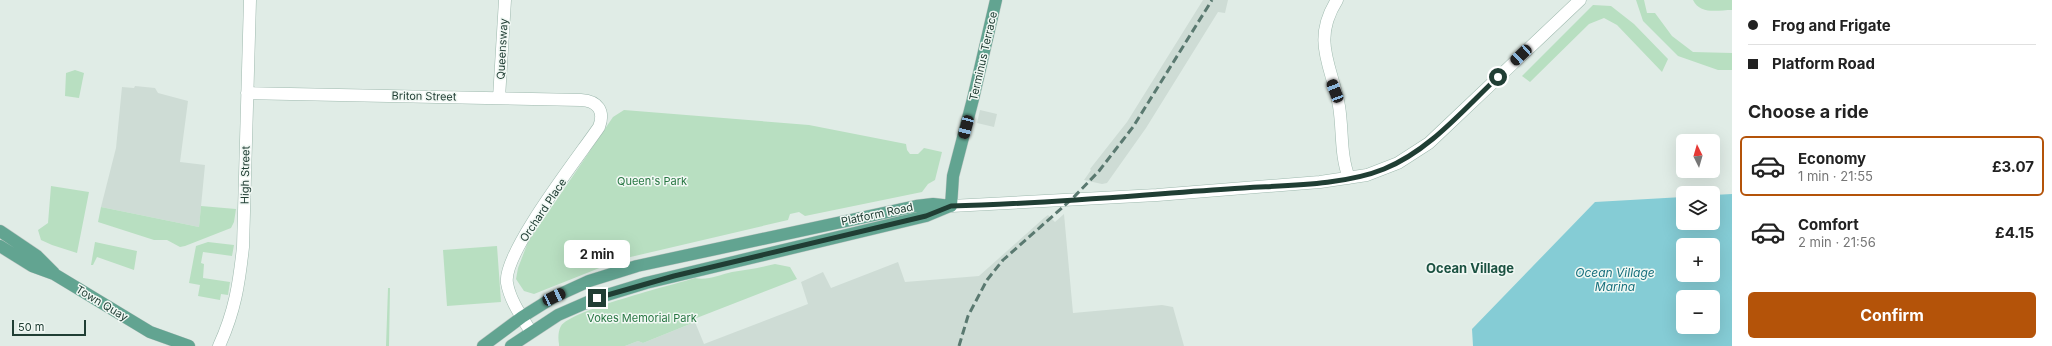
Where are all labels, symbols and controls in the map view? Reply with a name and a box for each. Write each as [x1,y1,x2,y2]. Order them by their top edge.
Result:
street label: Terminus Terrace [966,10,1000,102]
text: Frog and Frigate [1772,16,1891,35]
street label: Queensway [493,18,511,80]
car [1508,42,1534,68]
text: Platform Road [1772,54,1875,73]
route start [1489,68,1507,86]
car [1325,78,1345,104]
street label: Briton Street [391,88,457,104]
text: Choose a ride [1748,101,1869,122]
car [957,114,975,140]
north arrow [1676,134,1720,178]
map controls [1676,134,1720,334]
street label: High Street [237,145,253,204]
icon: car [1750,148,1786,184]
text: Economy [1798,149,1866,168]
text: £3.07 [1992,157,2034,176]
text: 1 min · 21:55 [1798,168,1873,184]
park label: Queen's Park [617,174,687,188]
street label: Orchard Place [517,176,569,244]
button: layers [1676,186,1720,230]
street label: Platform Road [840,200,914,228]
icon: car [1750,214,1786,250]
text: Comfort [1798,215,1859,234]
text: £4.15 [1995,223,2034,242]
text: 2 min · 21:56 [1798,234,1876,250]
button: + [1676,238,1720,282]
callout: 2 min [564,240,630,268]
text: 2 min [580,246,614,262]
district label: Ocean Village [1426,260,1514,276]
water label: Ocean Village Marina [1575,265,1655,294]
street label: Town Quay [73,282,131,324]
car [541,286,567,308]
route end [588,289,606,307]
button: − [1676,290,1720,334]
button: Confirm [1748,292,2036,338]
park label: Vokes Memorial Park [587,311,697,325]
scale bar [12,318,86,337]
text: 50 m [18,320,44,334]

